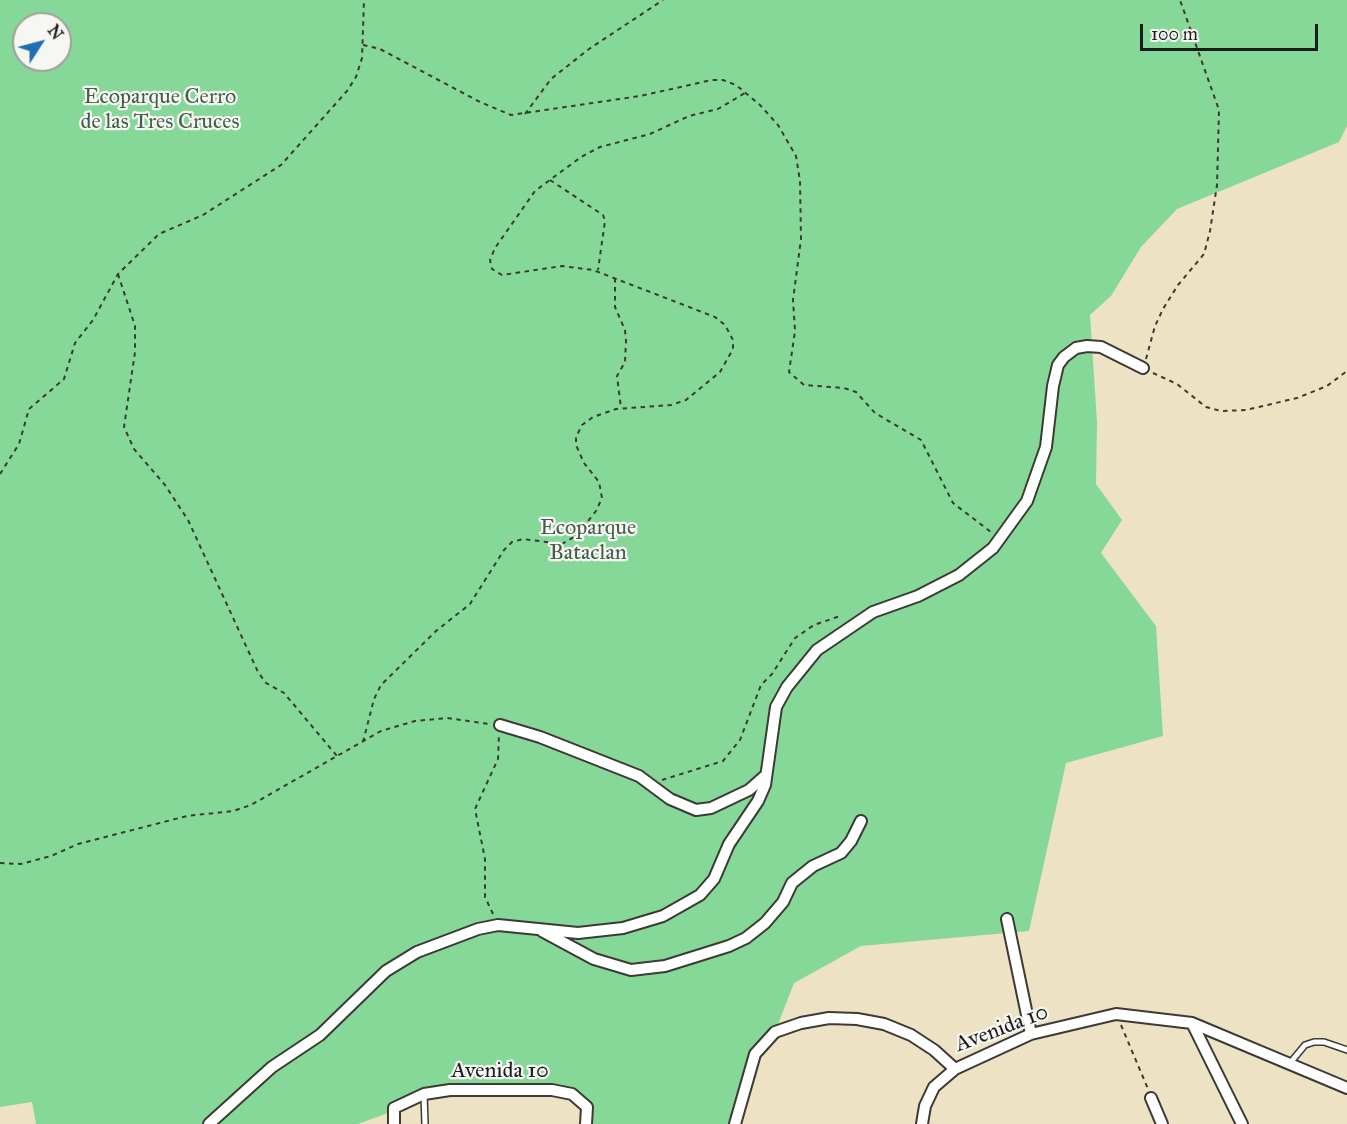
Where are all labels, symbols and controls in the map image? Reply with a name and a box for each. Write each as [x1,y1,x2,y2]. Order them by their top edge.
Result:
north arrow [12,12,72,72]
scale bar [1143,12,1322,50]
text: N [44,21,67,43]
text: 100 m [1151,23,1198,45]
park label: Ecoparque Cerro de las Tres Cruces [80,85,240,136]
park label: Ecoparque Bataclan [540,516,636,568]
street label: Avenida 10 [952,999,1052,1059]
street label: Avenida 10 [451,1059,549,1085]

